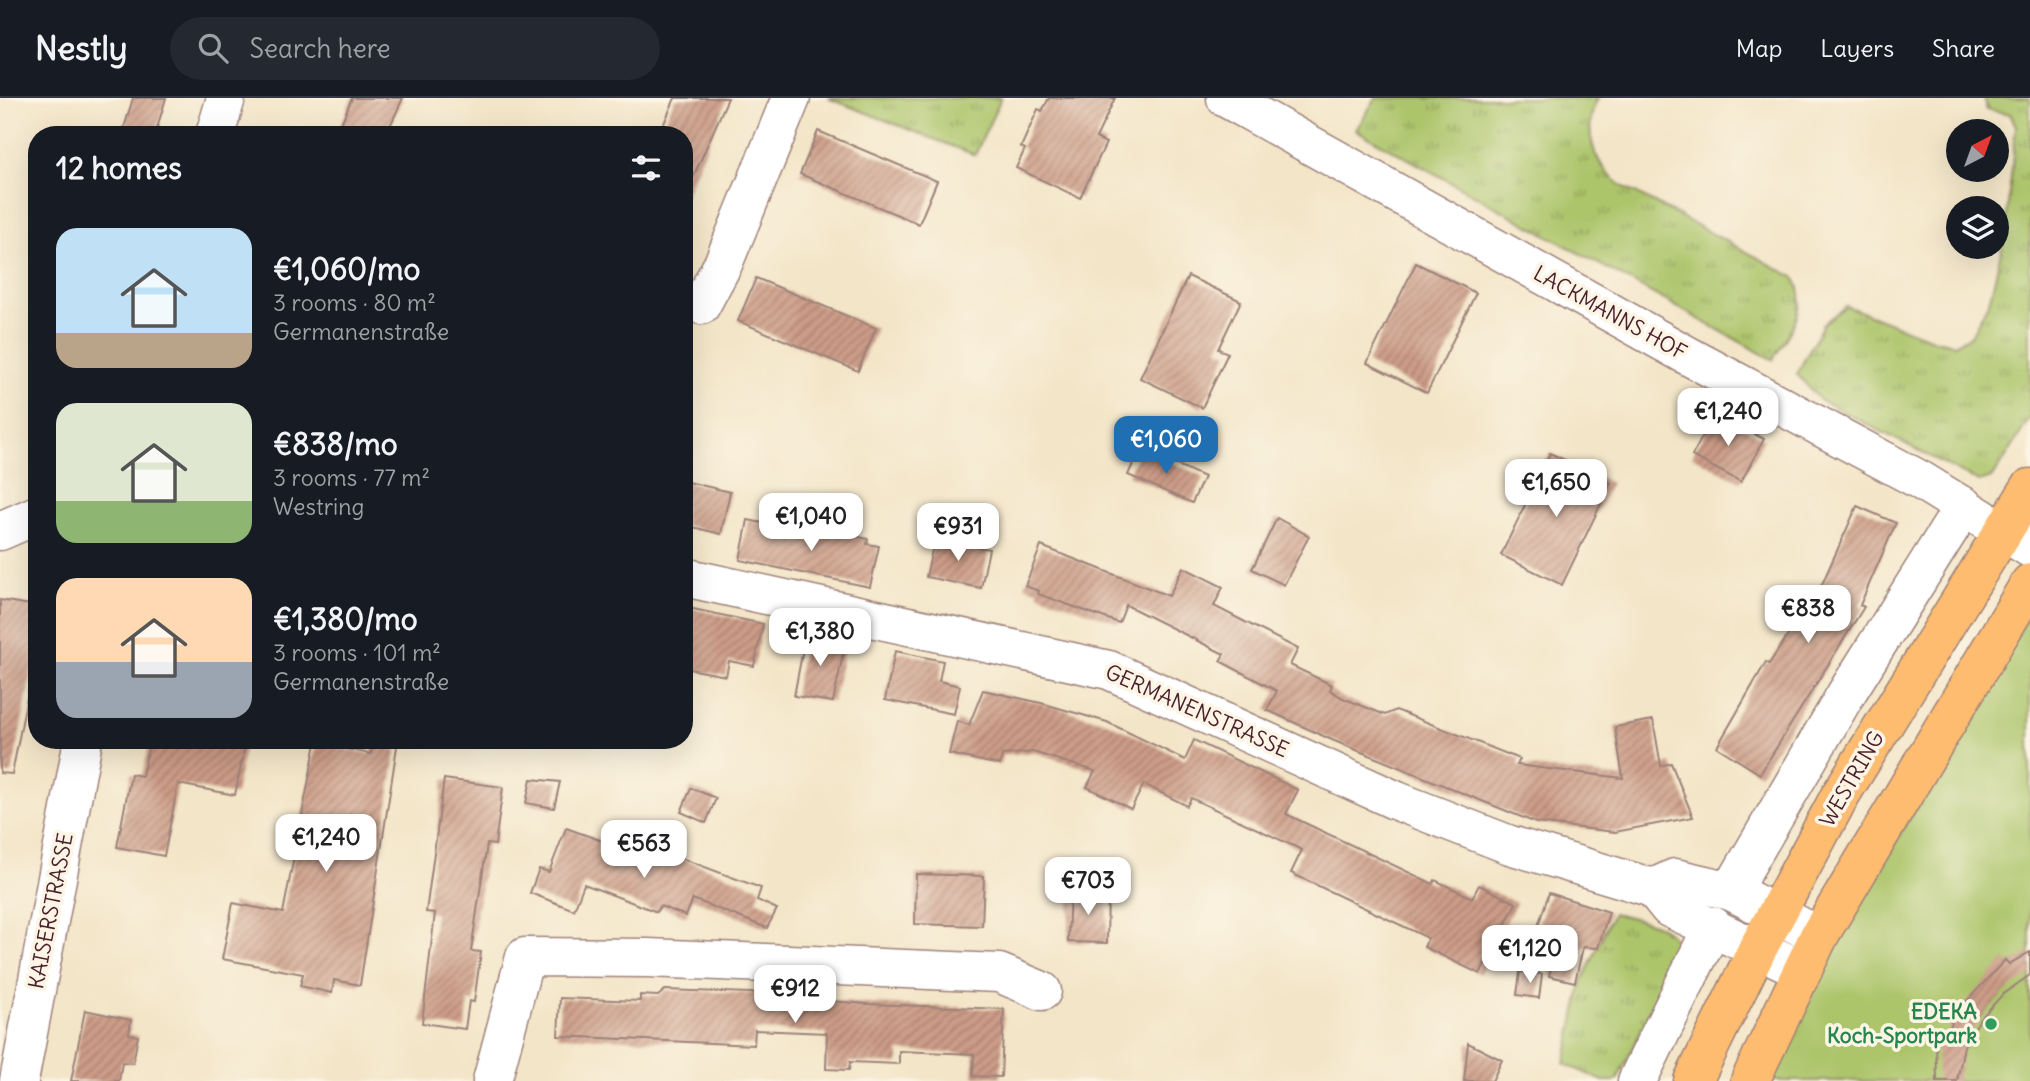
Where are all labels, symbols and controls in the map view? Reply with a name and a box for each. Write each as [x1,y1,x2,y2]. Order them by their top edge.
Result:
search box [170,17,660,80]
text: Nestly [35,27,128,69]
icon: search [194,29,232,67]
text: Search here [250,32,391,65]
text: Map [1736,33,1782,63]
text: Layers [1820,33,1894,63]
text: Share [1932,33,1995,63]
north arrow [1946,119,2009,182]
map controls [1946,119,2009,259]
text: 12 homes [56,149,182,187]
icon: filters [627,149,665,187]
button: layers [1946,196,2009,259]
text: €1,060/mo [273,250,420,288]
icon: home [112,256,196,340]
street label: LACKMANNS HOF [1529,259,1692,366]
text: 3 rooms · 80 m² [273,288,436,317]
text: Germanenstraße [273,317,449,346]
pin: €1,240 [1671,388,1785,448]
text: €1,240 [1693,396,1763,425]
pin: €1,060 [1109,416,1223,476]
text: €1,060 [1130,424,1202,453]
text: €838/mo [273,425,398,463]
icon: home [112,431,196,515]
pin: €1,650 [1499,460,1613,519]
text: 3 rooms · 77 m² [273,463,430,492]
text: €1,650 [1521,467,1591,496]
text: Westring [273,492,364,521]
pin: €1,040 [754,494,868,553]
text: €1,040 [775,501,847,530]
pin: €931 [917,504,999,563]
text: €931 [933,511,983,540]
pin: €838 [1767,586,1849,645]
text: €838 [1781,593,1835,622]
text: €1,380/mo [273,600,418,638]
icon: home [112,606,196,690]
pin: €1,380 [763,608,877,668]
text: €1,380 [785,616,855,645]
text: 3 rooms · 101 m² [273,638,441,667]
street label: GERMANENSTRASSE [1101,658,1293,763]
text: Germanenstraße [273,667,449,696]
street label: WESTRING [1813,726,1890,831]
pin: €1,240 [269,814,383,874]
pin: €563 [603,820,685,880]
text: €1,240 [291,822,361,851]
text: €563 [617,828,671,857]
street label: KAISERSTRASSE [22,831,79,991]
pin: €703 [1047,858,1129,917]
text: €703 [1061,865,1115,894]
pin: €1,120 [1473,926,1587,985]
text: €1,120 [1498,933,1562,962]
pin: €912 [754,965,836,1025]
text: €912 [770,973,820,1002]
place label: EDEKA Koch-Sportpark [1827,998,1978,1049]
marker: EDEKA Koch-Sportpark [1983,1016,1999,1032]

